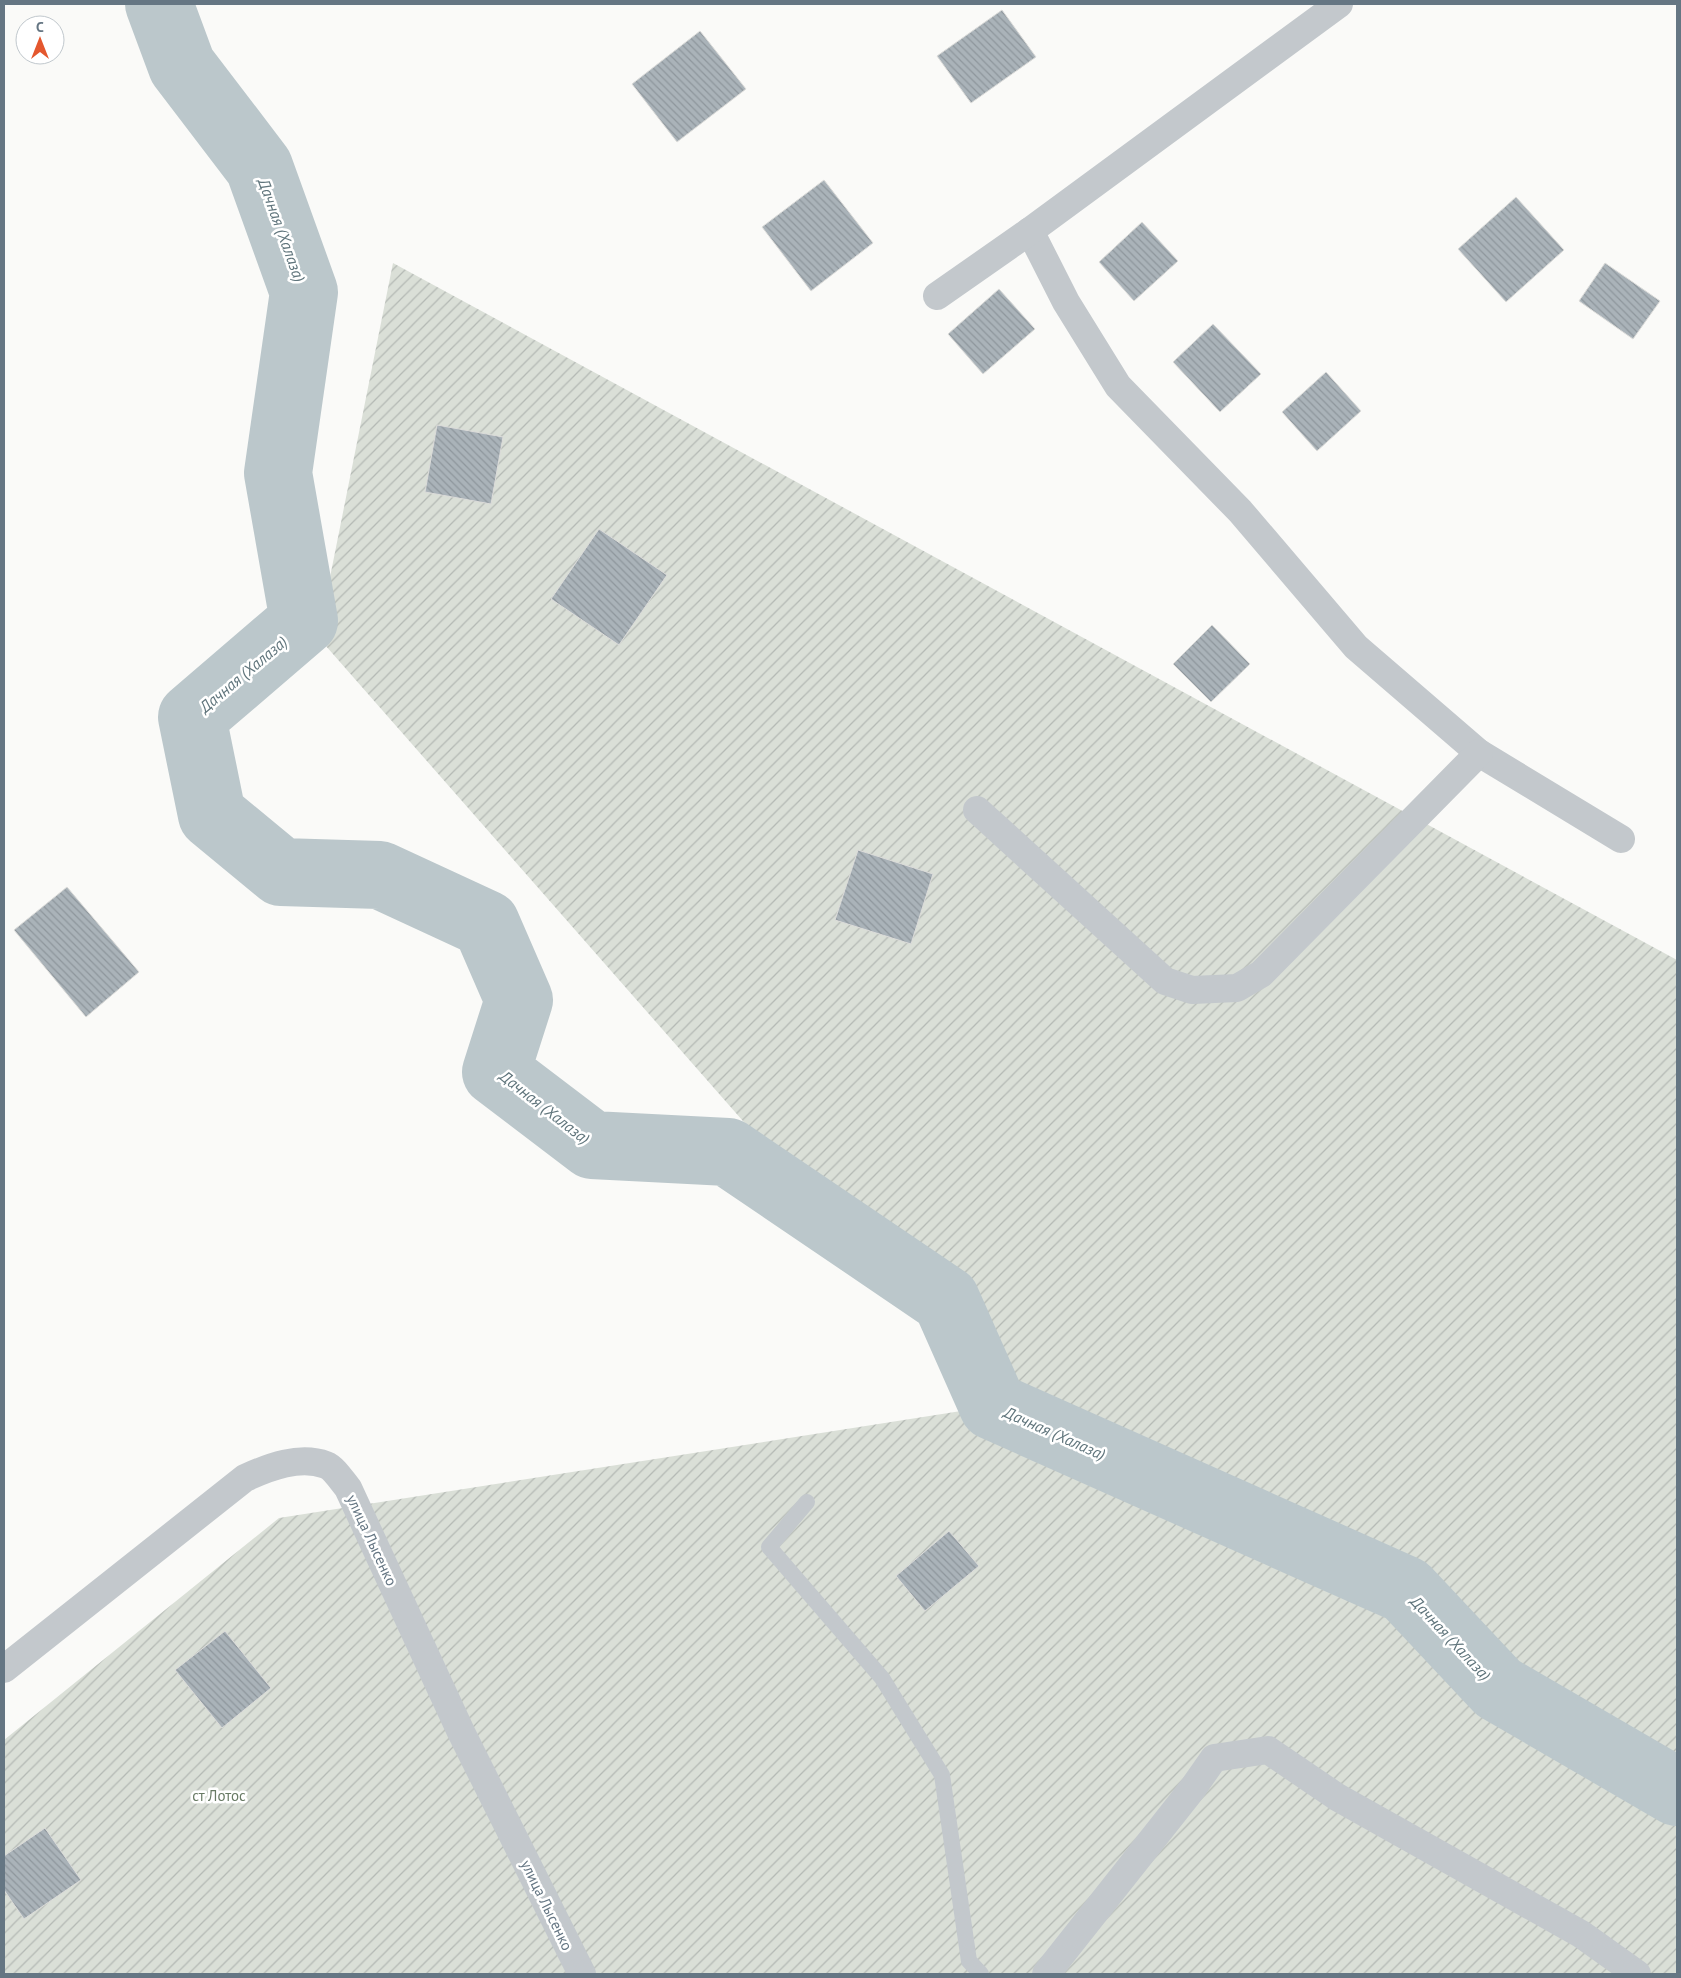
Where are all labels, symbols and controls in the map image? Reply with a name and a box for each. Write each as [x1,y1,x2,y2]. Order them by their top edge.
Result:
north arrow [15,15,65,65]
text: С [36,18,44,36]
water label: Дачная (Халаза) [253,174,310,285]
water label: Дачная (Халаза) [193,631,291,718]
water label: Дачная (Халаза) [494,1064,594,1148]
water label: Дачная (Халаза) [999,1401,1109,1464]
street label: улица Лысенко [343,1491,401,1589]
water label: Дачная (Халаза) [1405,1590,1495,1685]
park label: ст Лотос [192,1786,246,1805]
street label: улица Лысенко [517,1857,577,1953]

